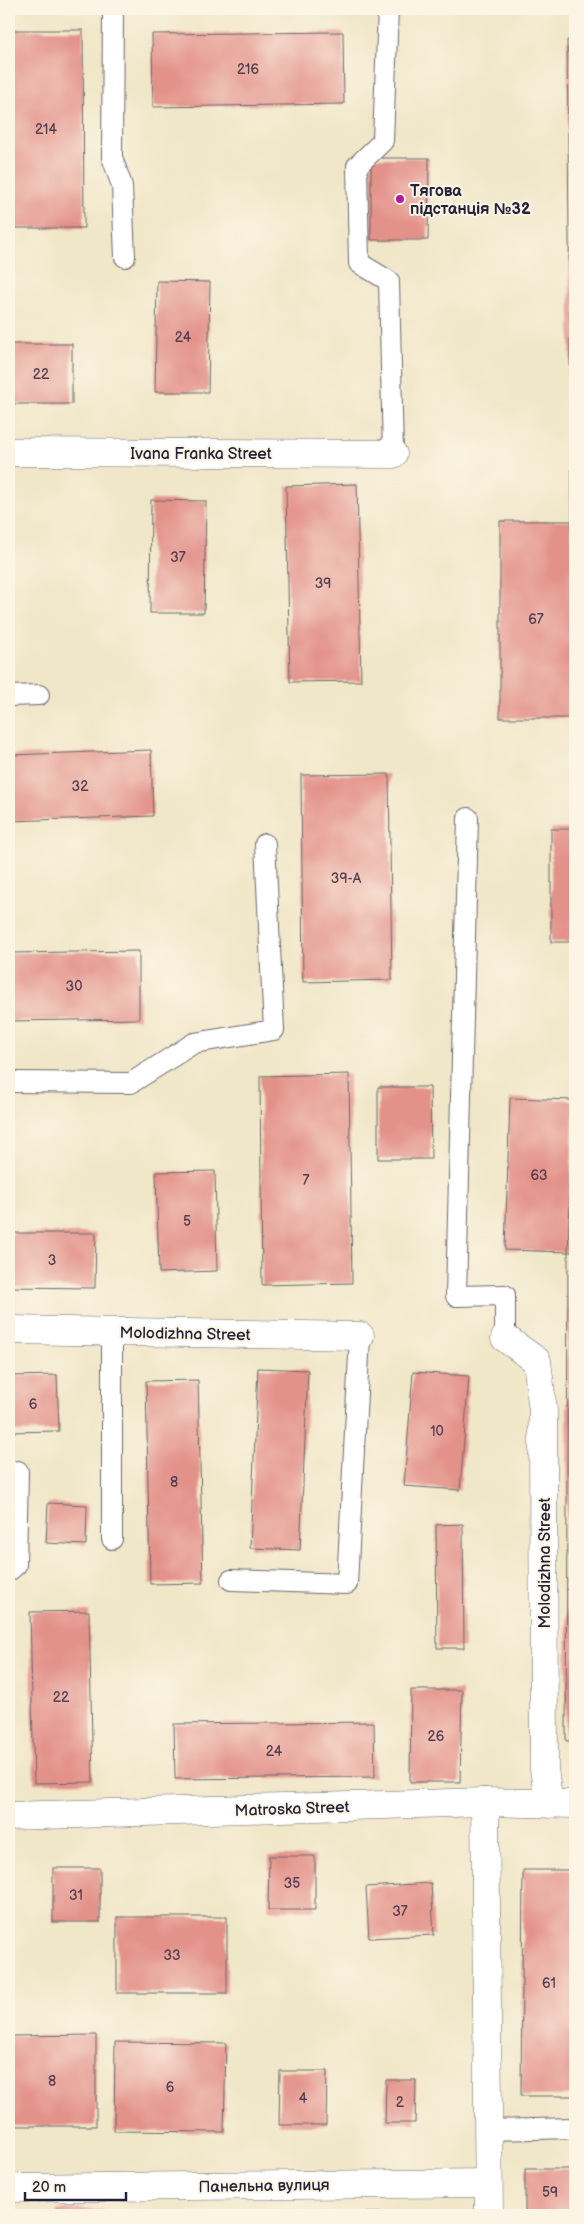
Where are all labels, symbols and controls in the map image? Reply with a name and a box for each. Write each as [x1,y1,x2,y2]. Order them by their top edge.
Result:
house number: 216 [237,61,259,78]
house number: 214 [35,121,57,138]
place label: Тягова пiдстанцiя №32 [410,182,531,219]
marker: Тягова пiдстанцiя №32 [394,193,406,205]
house number: 24 [175,329,192,346]
house number: 22 [33,366,50,383]
street label: Ivana Franka Street [130,445,272,464]
house number: 37 [170,549,186,566]
house number: 39 [315,575,331,592]
house number: 67 [528,611,544,628]
house number: 32 [72,778,89,795]
house number: 39-А [331,870,362,887]
house number: 30 [66,978,82,995]
house number: 63 [530,1167,548,1184]
house number: 7 [303,1172,310,1189]
house number: 5 [183,1213,191,1230]
house number: 3 [48,1252,56,1269]
street label: Molodizhna Street [119,1324,251,1345]
house number: 6 [29,1396,38,1413]
house number: 10 [430,1423,444,1440]
house number: 8 [170,1474,178,1491]
street label: Molodizhna Street [536,1497,555,1628]
house number: 22 [53,1689,70,1706]
house number: 26 [428,1728,445,1745]
house number: 24 [266,1743,283,1760]
street label: Matroska Street [234,1798,350,1821]
house number: 35 [284,1875,300,1892]
house number: 31 [69,1887,83,1904]
house number: 37 [392,1903,408,1920]
house number: 33 [163,1947,181,1964]
house number: 61 [542,1975,556,1992]
house number: 8 [48,2073,56,2090]
house number: 6 [166,2079,175,2096]
house number: 4 [299,2090,308,2107]
house number: 2 [396,2094,405,2111]
scale bar [25,2169,126,2201]
street label: Панельна вулиця [198,2176,330,2197]
text: 20 m [32,2178,66,2197]
house number: 59 [542,2184,558,2201]

